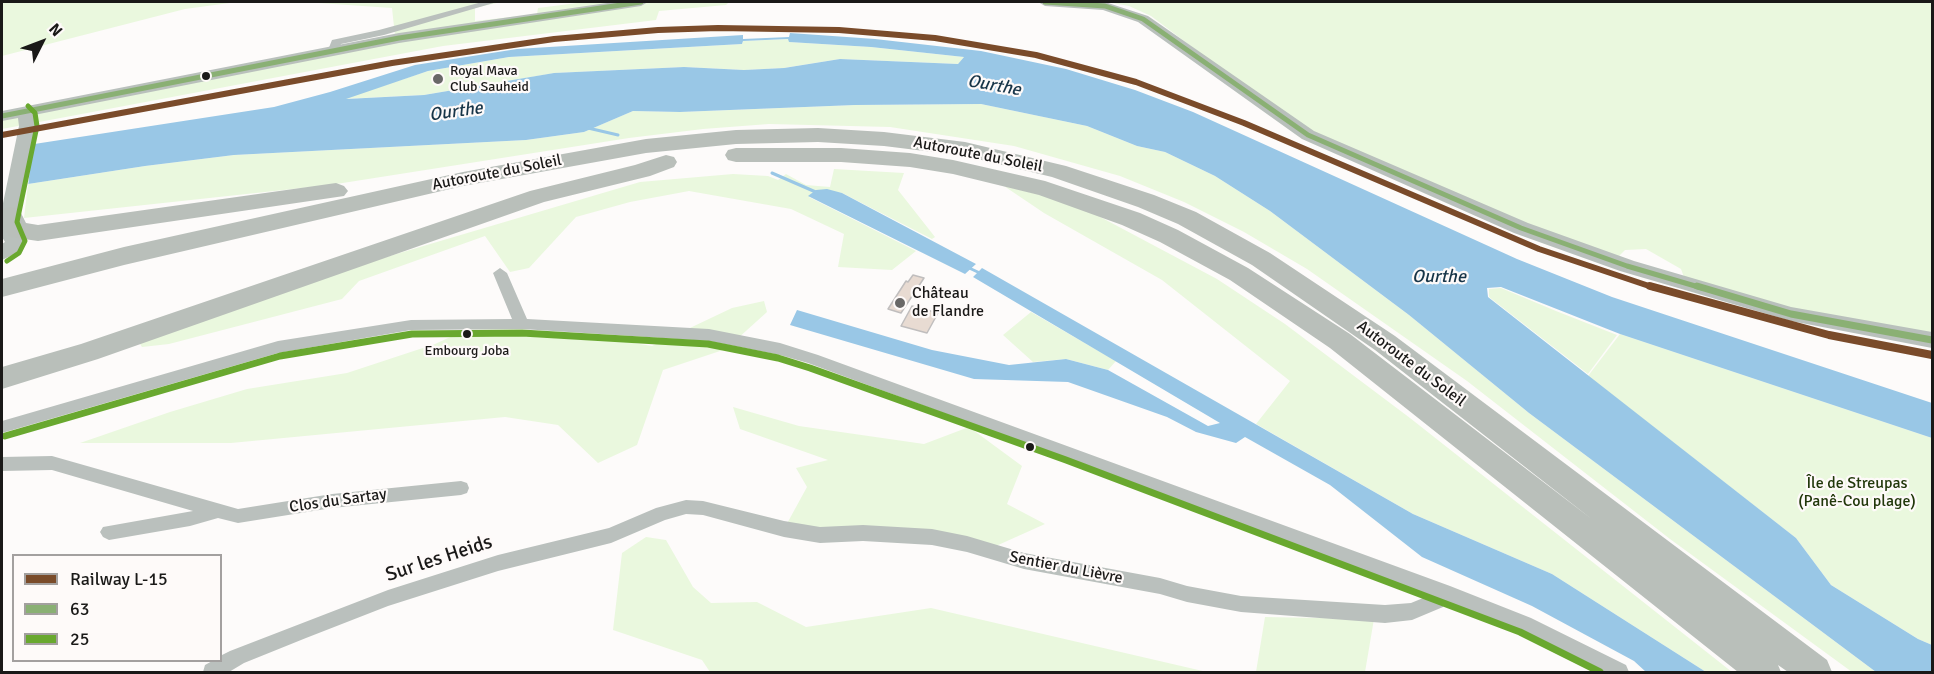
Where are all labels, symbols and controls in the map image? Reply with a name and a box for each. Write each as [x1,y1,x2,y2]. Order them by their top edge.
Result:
north arrow [12,12,72,72]
text: N [44,19,67,41]
place label: Royal Mava Club Sauheid [450,63,529,96]
unlabelled marker [200,70,212,82]
water label: Ourthe [966,71,1022,101]
marker: Royal Mava Club Sauheid [431,72,445,86]
water label: Ourthe [428,98,484,126]
street label: Autoroute du Soleil [912,133,1044,177]
street label: Autoroute du Soleil [431,151,563,195]
water label: Ourthe [1412,266,1466,288]
place label: Château de Flandre [912,284,984,322]
marker: Château de Flandre [893,296,907,310]
street label: Autoroute du Soleil [1353,317,1469,411]
marker: Embourg Joba [461,328,473,340]
place label: Embourg Joba [425,343,509,359]
unlabelled marker [1024,441,1036,453]
park label: Île de Streupas (Panê-Cou plage) [1798,474,1916,512]
street label: Clos du Sartay [288,485,388,517]
street label: Sur les Heids [383,530,495,588]
street label: Sentier du Lièvre [1008,548,1124,588]
legend [12,554,222,662]
text: Railway L-15 [70,568,168,590]
text: 63 [70,598,89,620]
text: 25 [70,628,89,650]

